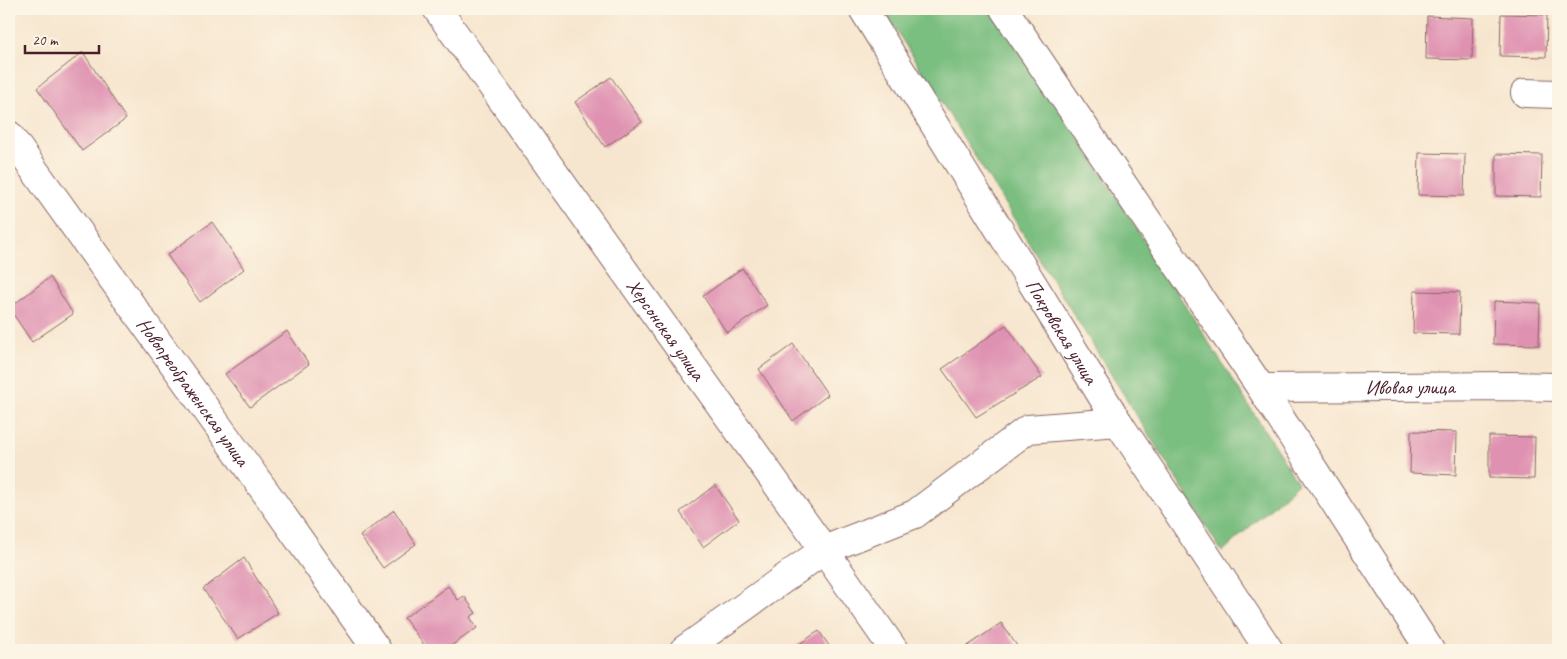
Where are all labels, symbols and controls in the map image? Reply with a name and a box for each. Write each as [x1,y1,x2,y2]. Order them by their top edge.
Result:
scale bar [25,22,99,54]
text: 20 m [32,31,59,50]
street label: Херсонская улица [621,274,712,386]
street label: Покровская улица [1020,274,1105,390]
street label: Новопреображенская улица [132,312,256,472]
street label: Ивовая улица [1365,374,1456,400]

